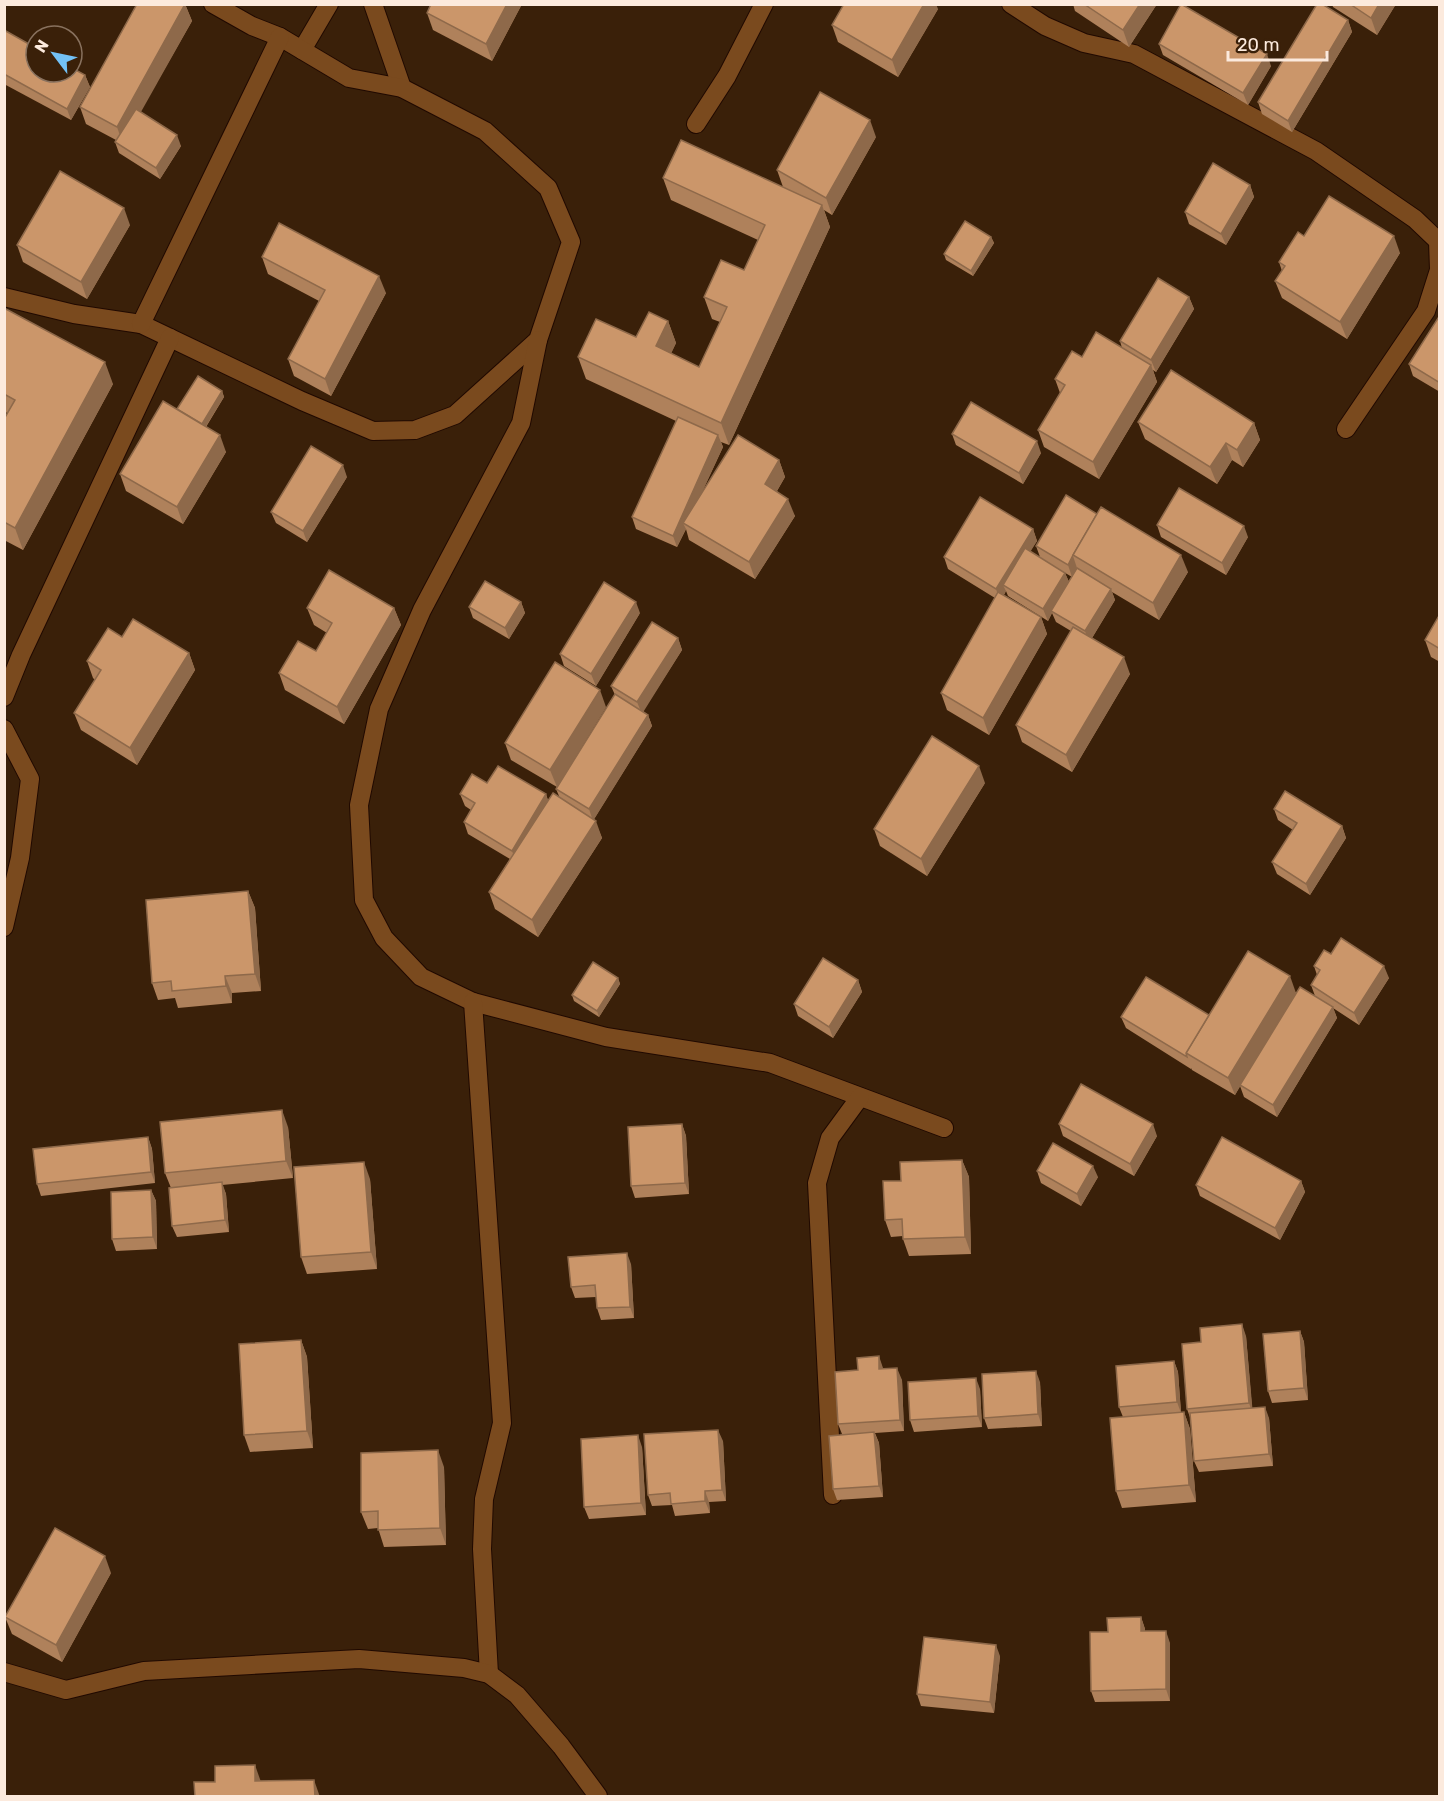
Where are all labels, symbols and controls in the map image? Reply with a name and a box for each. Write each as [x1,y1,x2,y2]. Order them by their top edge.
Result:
north arrow [24,24,84,84]
scale bar [1228,24,1327,62]
text: 20 m [1237,34,1279,56]
text: N [31,36,53,56]

